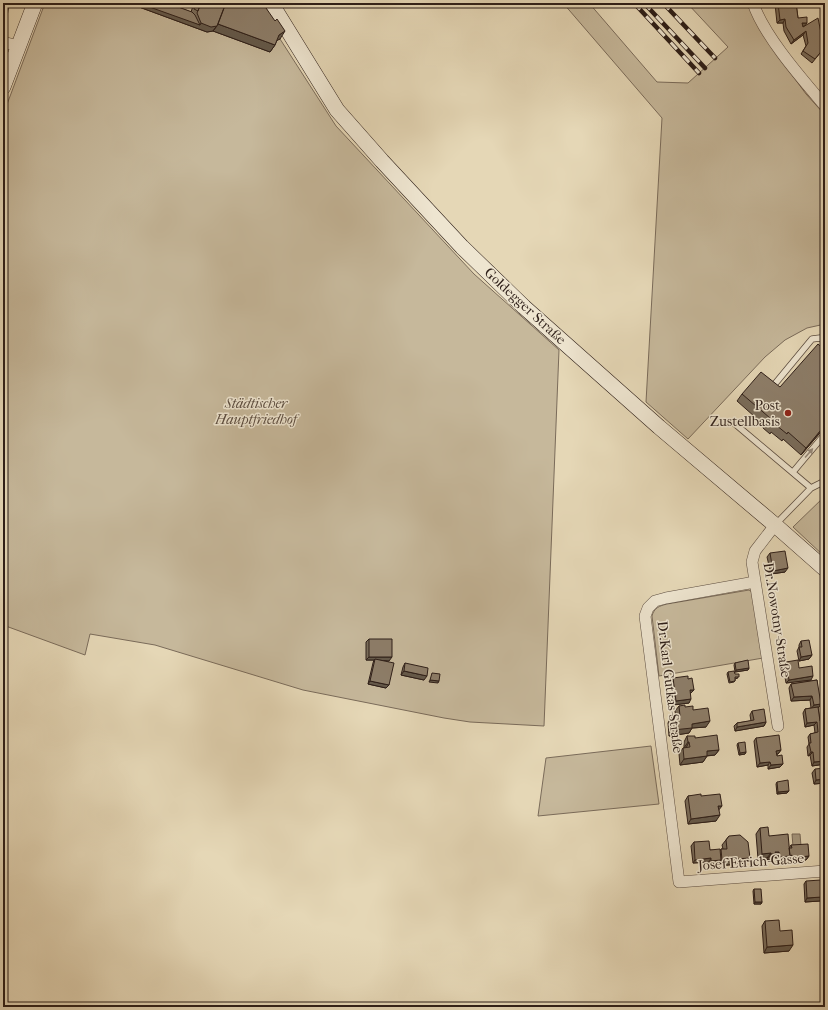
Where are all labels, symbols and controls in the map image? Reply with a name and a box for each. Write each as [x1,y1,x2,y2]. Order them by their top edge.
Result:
street label: Goldegger Straße [481,264,569,348]
park label: Städtischer Hauptfriedhof [214,395,300,428]
place label: Post Zustellbasis [710,397,780,430]
marker: Post Zustellbasis [783,408,793,418]
one-way arrow [804,447,813,458]
street label: Dr.Nowotny-Straße [760,561,795,679]
street label: Dr.Karl Gutkas-Straße [653,620,687,754]
street label: Josef Etrich-Gasse [696,850,805,874]

